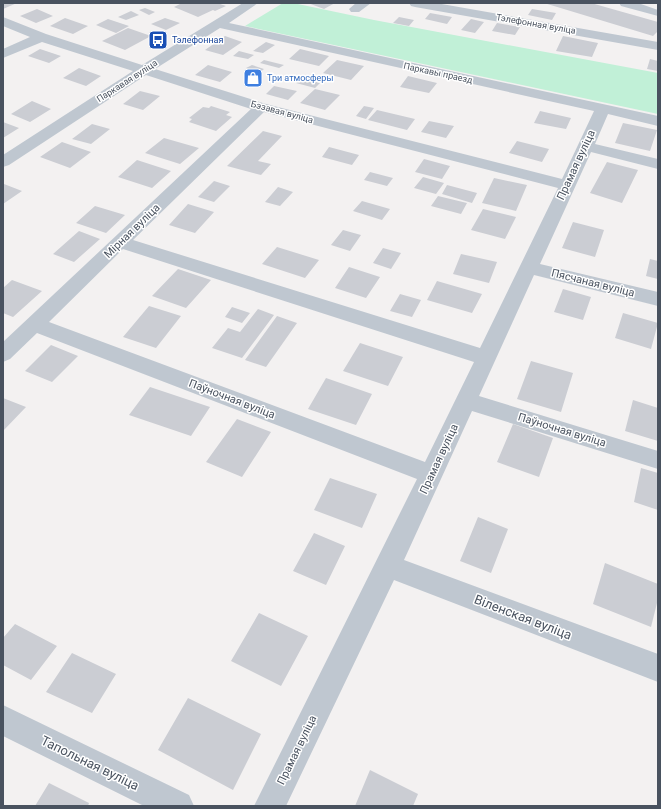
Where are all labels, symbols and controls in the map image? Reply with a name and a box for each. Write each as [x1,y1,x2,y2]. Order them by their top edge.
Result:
street label: Тэлефонная вуліца [496,12,577,36]
bus stop icon: Тэлефонная [147,29,169,51]
place label: Тэлефонная [172,35,224,45]
street label: Паркавая вуліца [95,58,159,104]
street label: Паркавы праезд [403,61,474,85]
shop icon: Три атмосферы [242,67,264,89]
place label: Три атмосферы [267,73,333,83]
street label: Бэзавая вуліца [250,99,314,125]
street label: Прамая вуліца [554,128,598,202]
street label: Мірная вуліца [101,201,163,261]
street label: Пясчаная вуліца [550,266,636,300]
street label: Паўночная вуліца [187,377,277,421]
street label: Паўночная вуліца [516,410,608,450]
street label: Прамая вуліца [417,422,461,496]
street label: Віленская вуліца [472,592,574,642]
street label: Прамая вуліца [275,713,319,787]
street label: Тапольная вуліца [39,733,141,793]

